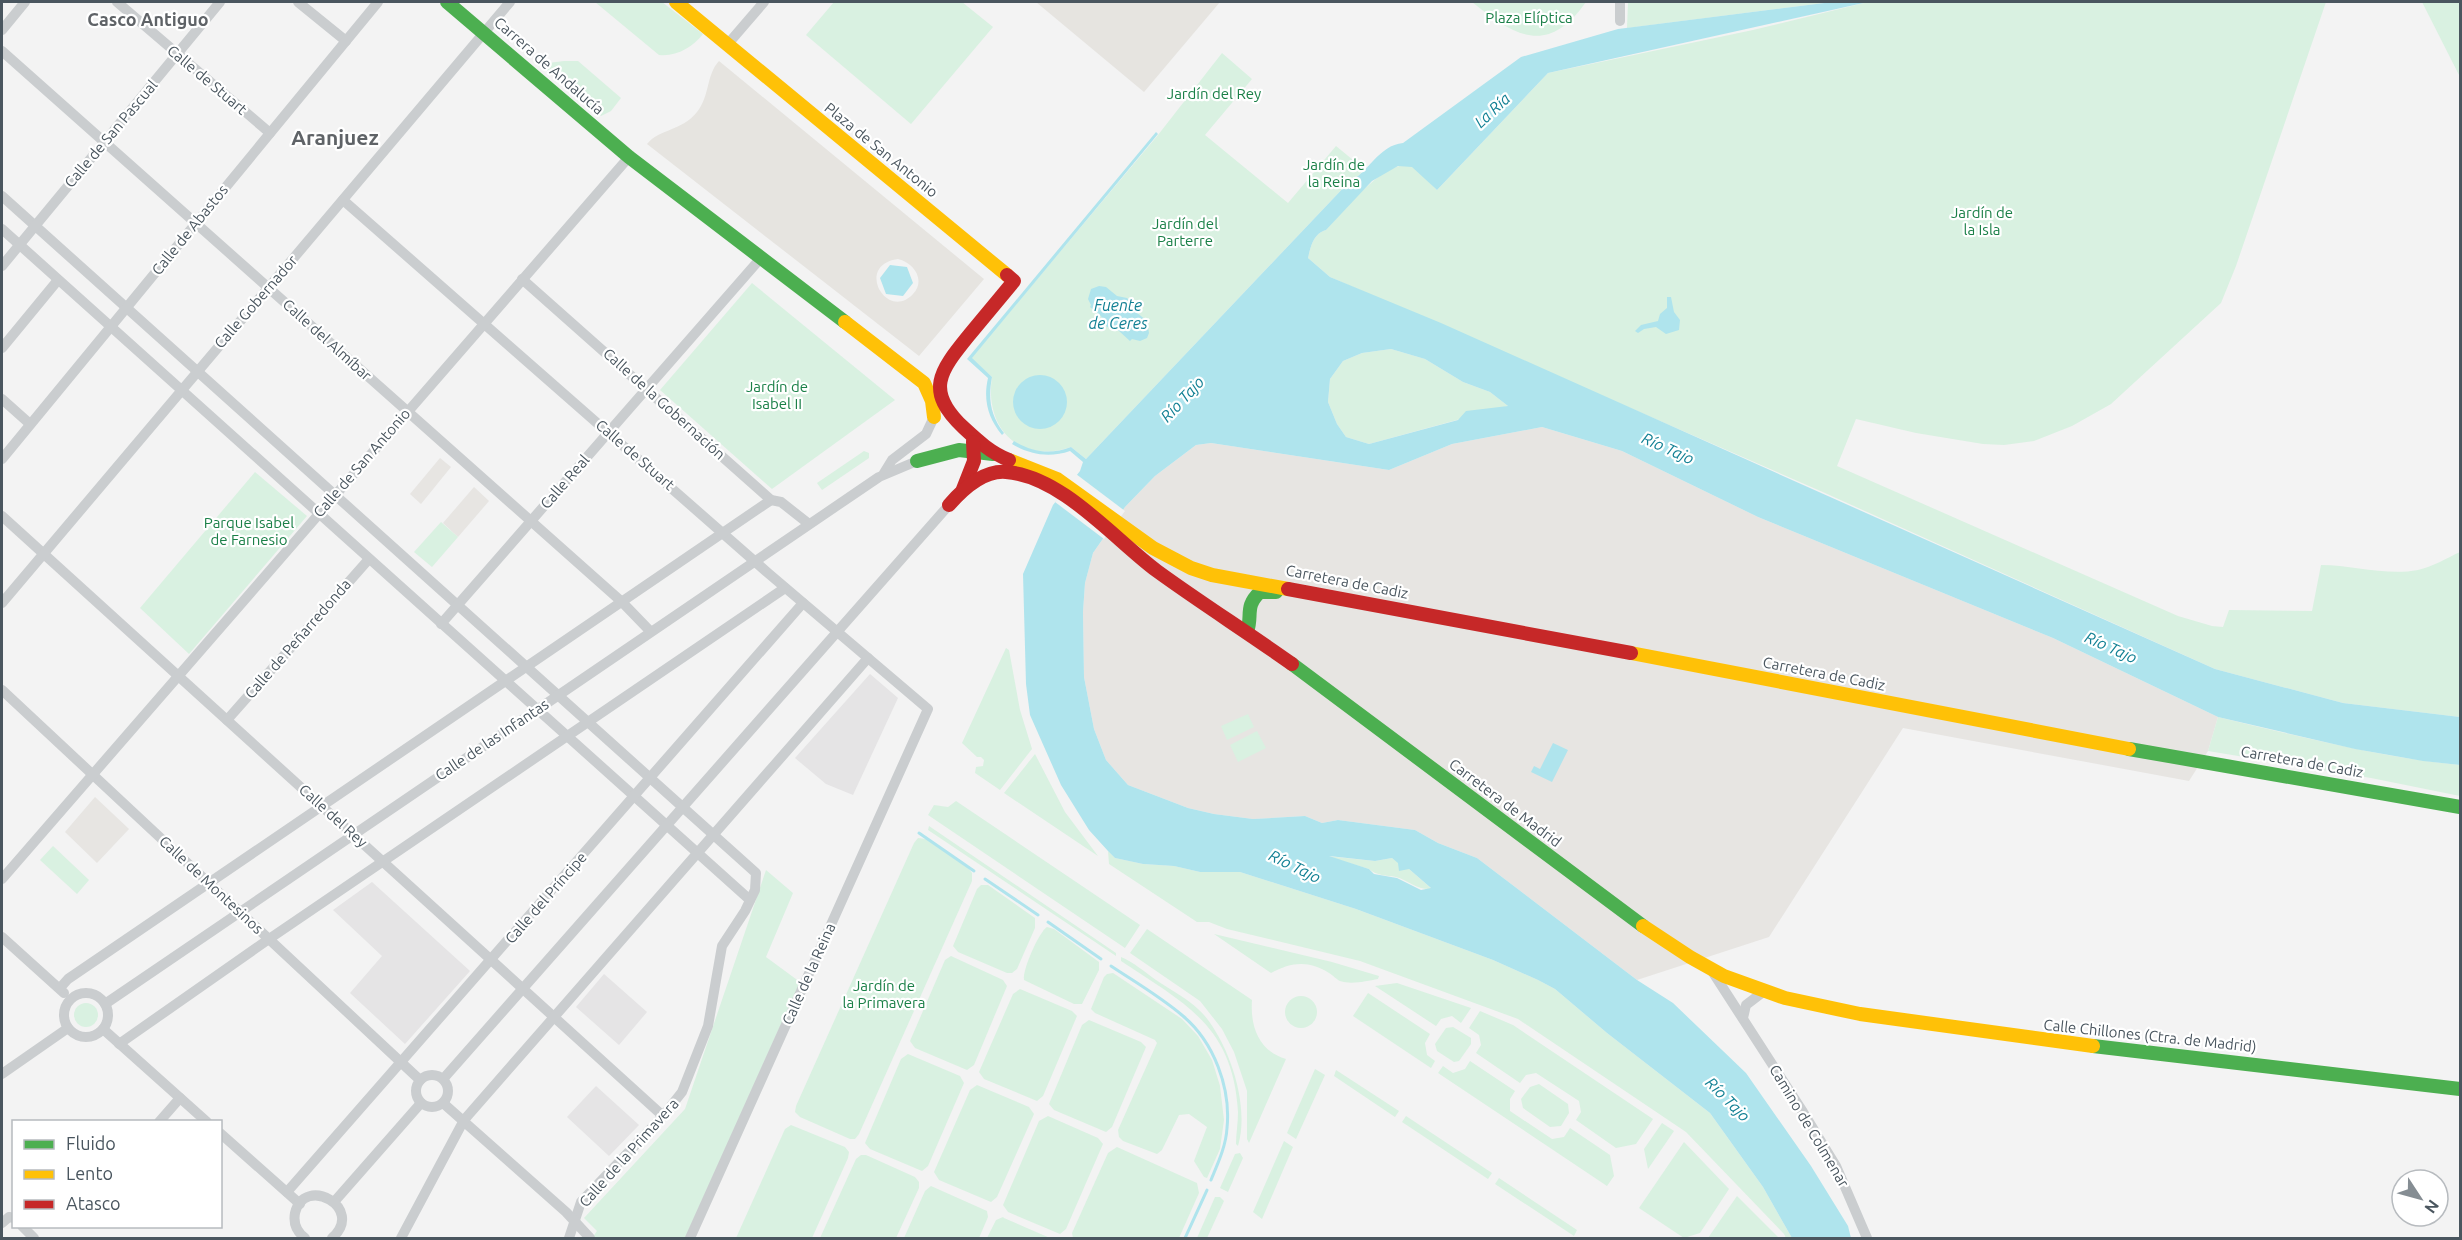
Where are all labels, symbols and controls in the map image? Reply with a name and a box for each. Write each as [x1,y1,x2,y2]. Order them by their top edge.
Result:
district label: Casco Antiguo [87,9,209,29]
park label: Plaza Elíptica [1485,9,1573,26]
street label: Carrera de Andalucía [491,13,608,118]
street label: Calle de Stuart [164,41,251,118]
street label: Calle de San Pascual [61,77,160,191]
park label: Jardín del Rey [1167,85,1261,102]
water label: La Ría [1471,89,1514,131]
street label: Plaza de San Antonio [821,99,941,200]
district label: Aranjuez [291,125,379,149]
park label: Jardín de la Reina [1303,156,1365,190]
street label: Calle de Abastos [148,181,231,278]
park label: Jardín de la Isla [1951,204,2013,238]
park label: Jardín del Parterre [1152,215,1218,249]
street label: Calle Gobernador [211,252,301,352]
street label: Calle del Almíbar [280,295,375,384]
water label: Fuente de Ceres [1088,296,1148,332]
street label: Calle de la Gobernación [600,345,729,463]
water label: Río Tajo [1157,372,1208,425]
park label: Jardín de Isabel II [746,378,808,412]
street label: Calle de San Antonio [310,405,413,521]
street label: Calle de Stuart [593,416,678,493]
water label: Río Tajo [1639,429,1697,468]
street label: Calle Real [537,451,593,512]
park label: Parque Isabel de Farnesio [204,514,294,548]
street label: Carretera de Cadiz [1284,561,1410,602]
street label: Calle de Peñarredonda [241,576,354,702]
water label: Río Tajo [2082,628,2140,667]
street label: Carretera de Cadiz [1761,653,1887,694]
street label: Calle de las Infantas [432,695,552,784]
street label: Carretera de Cadiz [2239,742,2365,781]
street label: Carretera de Madrid [1446,755,1565,850]
street label: Calle del Rey [296,781,371,851]
street label: Calle de Montesinos [156,832,267,937]
water label: Río Tajo [1266,846,1324,886]
street label: Calle del Príncipe [501,849,590,947]
street label: Calle de la Reina [778,920,839,1027]
park label: Jardín de la Primavera [843,977,926,1011]
street label: Calle Chillones (Ctra. de Madrid) [2043,1016,2257,1055]
street label: Camino de Colmenar [1766,1061,1853,1190]
water label: Río Tajo [1702,1073,1754,1125]
street label: Calle de la Primavera [575,1095,682,1210]
legend [12,1120,222,1228]
text: Fluido [66,1133,116,1153]
text: Lento [66,1163,113,1183]
north arrow [2390,1168,2450,1228]
text: Atasco [66,1193,121,1213]
text: N [2421,1197,2443,1217]

